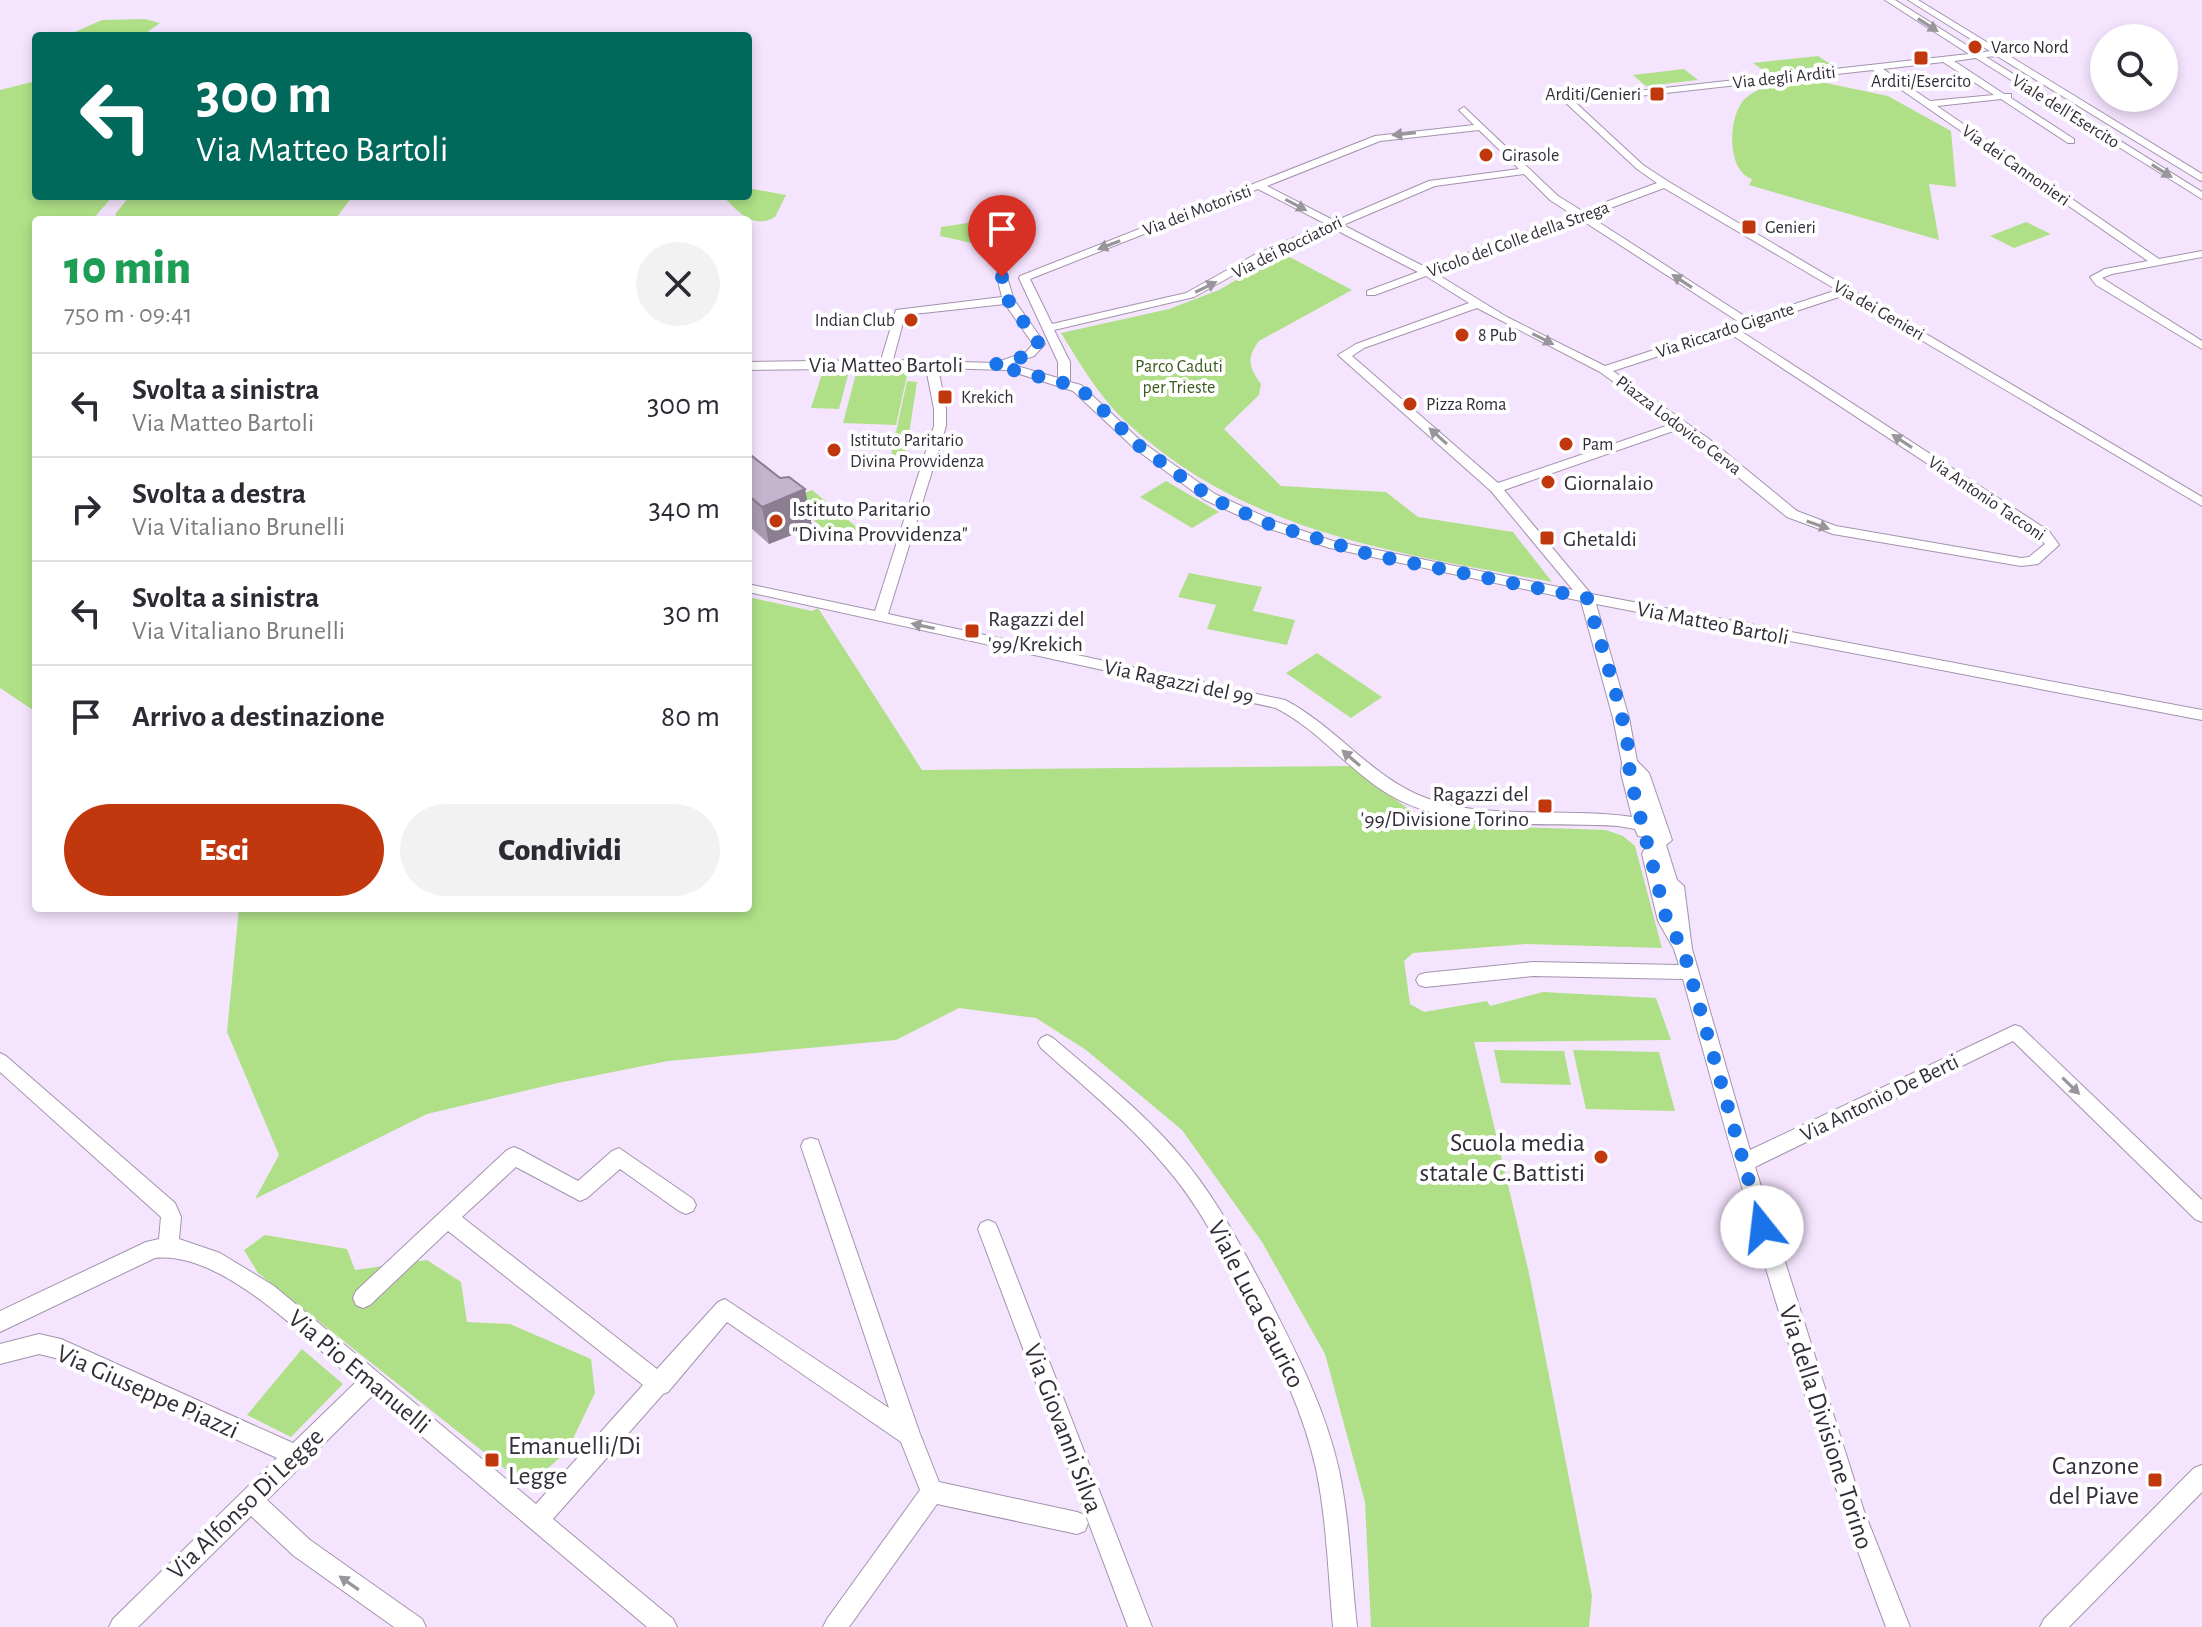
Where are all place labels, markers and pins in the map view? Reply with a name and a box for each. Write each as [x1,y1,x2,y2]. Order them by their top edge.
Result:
marker: Varco Nord [1966,38,1984,56]
place label: Varco Nord [1991,39,2069,57]
marker: Arditi/Esercito [1912,49,1930,67]
place label: Arditi/Esercito [1871,73,1971,91]
marker: Arditi/Genieri [1648,85,1666,103]
place label: Arditi/Genieri [1545,86,1641,104]
marker: Girasole [1477,146,1495,164]
place label: Girasole [1502,147,1559,165]
pin [968,195,1036,277]
marker: Genieri [1740,218,1758,236]
place label: Genieri [1765,219,1816,237]
marker: Indian Club [902,311,920,329]
place label: Indian Club [815,312,895,330]
marker: 8 Pub [1453,326,1471,344]
place label: 8 Pub [1478,327,1517,345]
marker: Krekich [936,388,954,406]
place label: Krekich [961,389,1014,407]
marker: Pizza Roma [1401,395,1419,413]
place label: Pizza Roma [1426,396,1507,414]
place label: Istituto Paritario Divina Provvidenza [850,432,984,471]
marker: Pam [1557,435,1575,453]
place label: Pam [1582,436,1613,454]
marker: Istituto Paritario Divina Provvidenza [825,441,843,459]
place label: Giornalaio [1564,472,1653,494]
marker: Giornalaio [1539,473,1557,491]
place label: Istituto Paritario "Divina Provvidenza" [792,498,968,545]
marker: Istituto Paritario "Divina Provvidenza" [767,512,785,530]
place label: Ghetaldi [1563,528,1637,550]
marker: Ghetaldi [1538,529,1556,547]
place label: Ragazzi del '99/Krekich [988,608,1085,655]
marker: Ragazzi del '99/Krekich [963,622,981,640]
place label: Ragazzi del '99/Divisione Torino [1361,783,1529,830]
marker: Ragazzi del '99/Divisione Torino [1536,797,1554,815]
place label: Scuola media statale C.Battisti [1420,1130,1585,1186]
marker: Scuola media statale C.Battisti [1592,1148,1610,1166]
place label: Emanuelli/Di Legge [508,1433,641,1489]
marker: Emanuelli/Di Legge [483,1451,501,1469]
place label: Canzone del Piave [2049,1453,2139,1509]
marker: Canzone del Piave [2146,1471,2164,1489]

